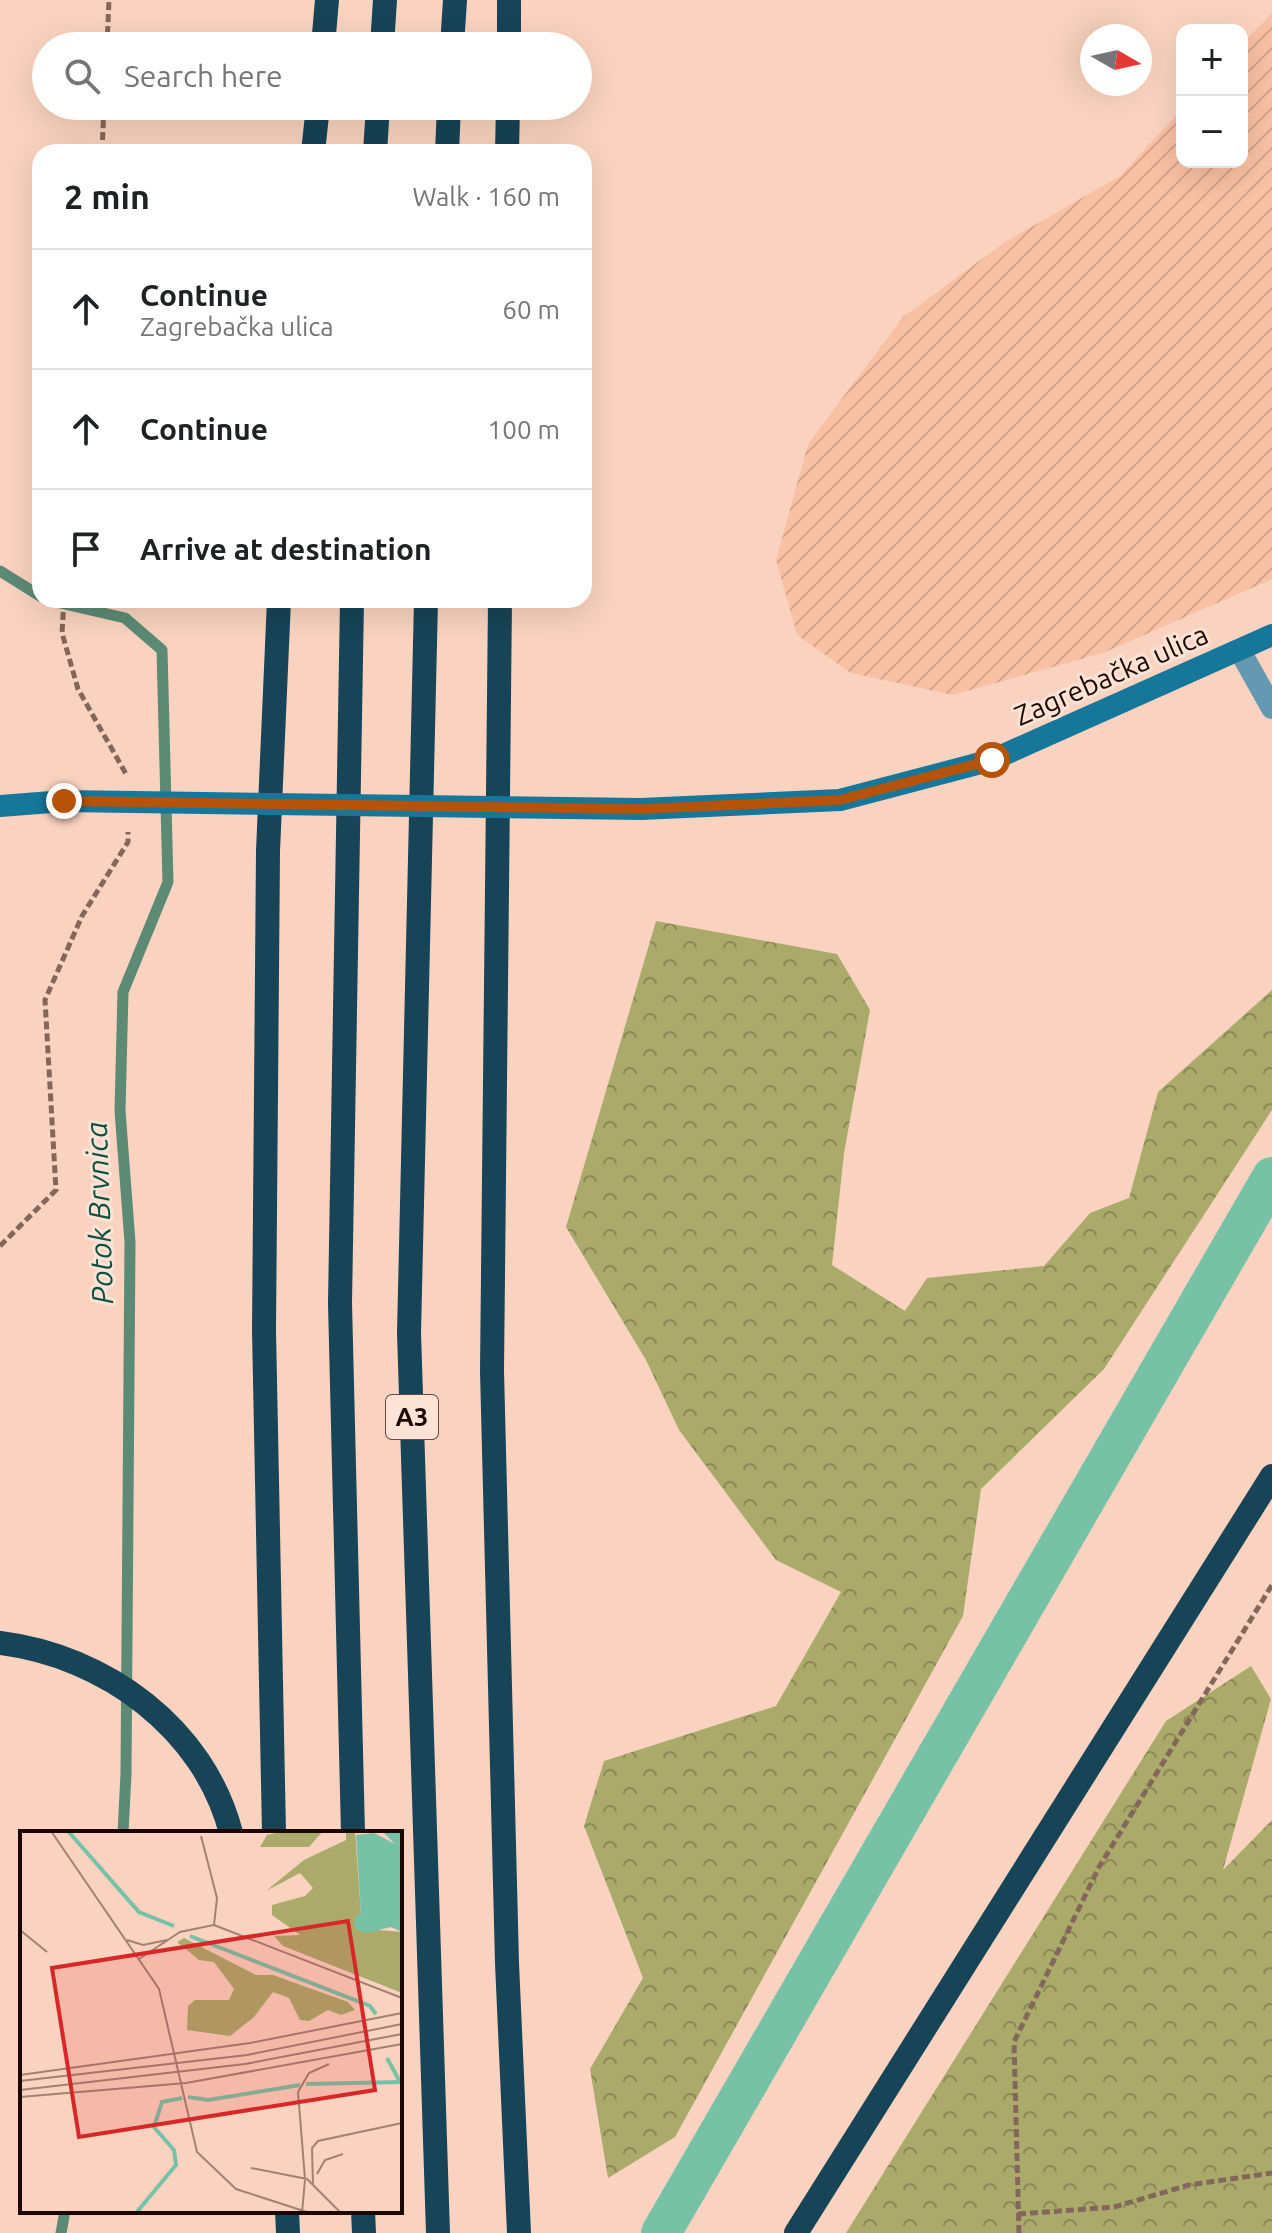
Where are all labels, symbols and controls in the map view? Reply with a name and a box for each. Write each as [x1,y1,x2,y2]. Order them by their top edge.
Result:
north arrow [1080,24,1152,96]
map controls [1176,24,1248,168]
button: + [1176,24,1248,96]
search box [32,32,592,120]
icon: search [60,54,104,98]
text: Search here [124,59,283,93]
button: − [1176,96,1248,168]
text: 2 min [64,177,150,215]
text: Walk · 160 m [412,182,560,211]
text: Continue [140,278,268,312]
icon: ahead [64,287,108,331]
text: 60 m [502,295,560,324]
text: Zagrebačka ulica [140,312,334,341]
icon: ahead [64,407,108,451]
text: Continue [140,412,268,446]
text: 100 m [488,415,560,444]
icon: arrive [64,527,108,571]
text: Arrive at destination [140,532,432,566]
street label: Zagrebačka ulica [1009,618,1212,731]
route start [974,742,1010,778]
route end [46,783,82,819]
water label: Potok Brvnica [79,1121,119,1305]
road number: A3 [386,1395,438,1439]
inset map [20,1831,402,2213]

